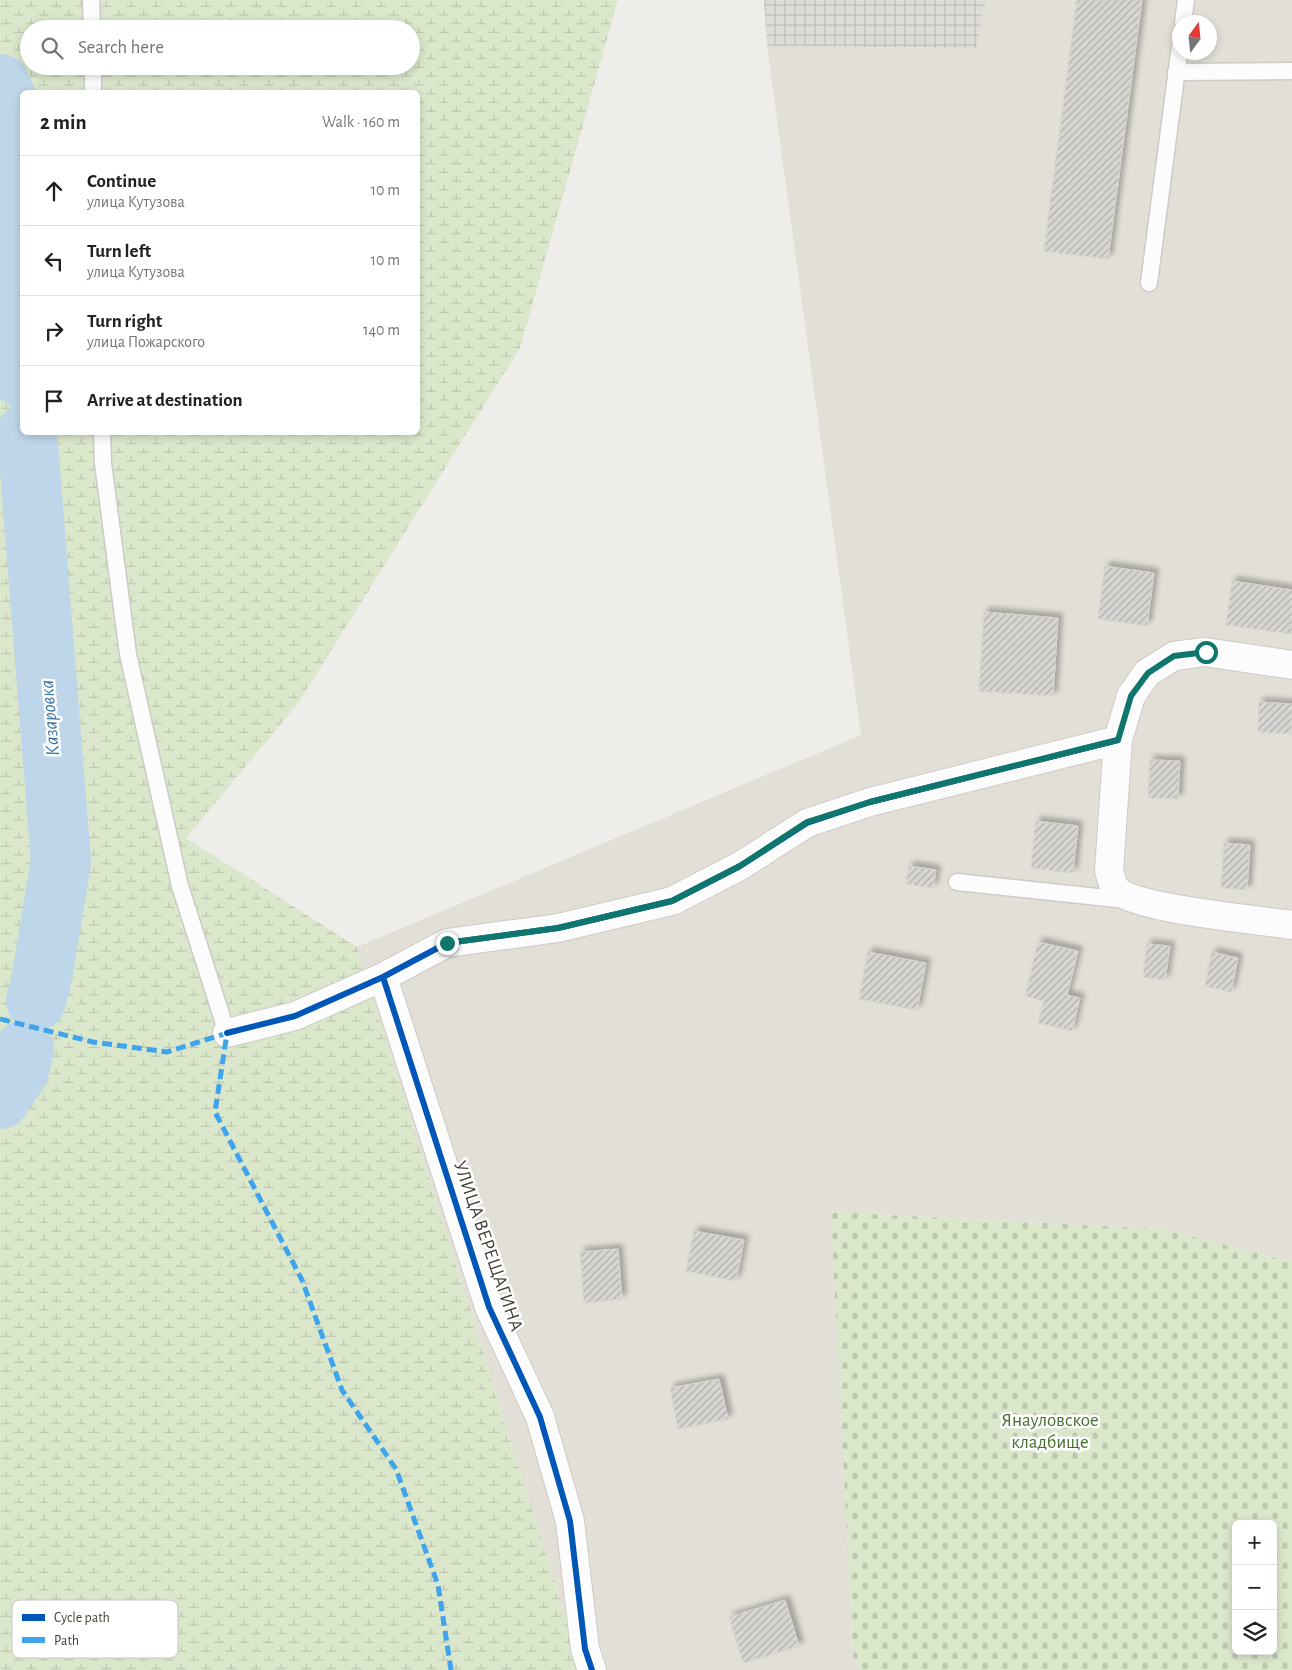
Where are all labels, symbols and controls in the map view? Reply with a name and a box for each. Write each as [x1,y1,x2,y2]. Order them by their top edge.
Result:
north arrow [1172,15,1217,60]
search box [20,20,420,75]
icon: search [38,34,66,62]
text: Search here [78,38,164,57]
text: 2 min [40,112,87,133]
text: Walk · 160 m [322,114,400,130]
text: Continue [87,172,156,191]
icon: ahead [40,177,68,205]
text: 10 m [371,182,400,198]
text: улица Кутузова [87,194,185,210]
text: Turn left [87,242,151,261]
icon: left [40,247,68,275]
text: 10 m [371,252,400,268]
text: улица Кутузова [87,264,185,280]
text: Turn right [87,312,162,331]
icon: right [40,317,68,345]
text: 140 m [363,322,400,338]
text: улица Пожарского [87,334,205,350]
icon: arrive [40,387,68,415]
text: Arrive at destination [87,391,243,410]
route start [1195,641,1218,664]
water label: Казаровка [37,679,63,757]
route end [436,932,459,955]
street label: УЛИЦА ВЕРЕЩАГИНА [450,1158,526,1334]
park label: Янауловское кладбище [1001,1411,1099,1452]
map controls [1232,1520,1277,1655]
button: + [1232,1520,1277,1565]
button: − [1232,1565,1277,1610]
legend [12,1600,178,1658]
button: layers [1232,1610,1277,1655]
text: Cycle path [54,1611,110,1625]
text: Path [54,1634,79,1648]

